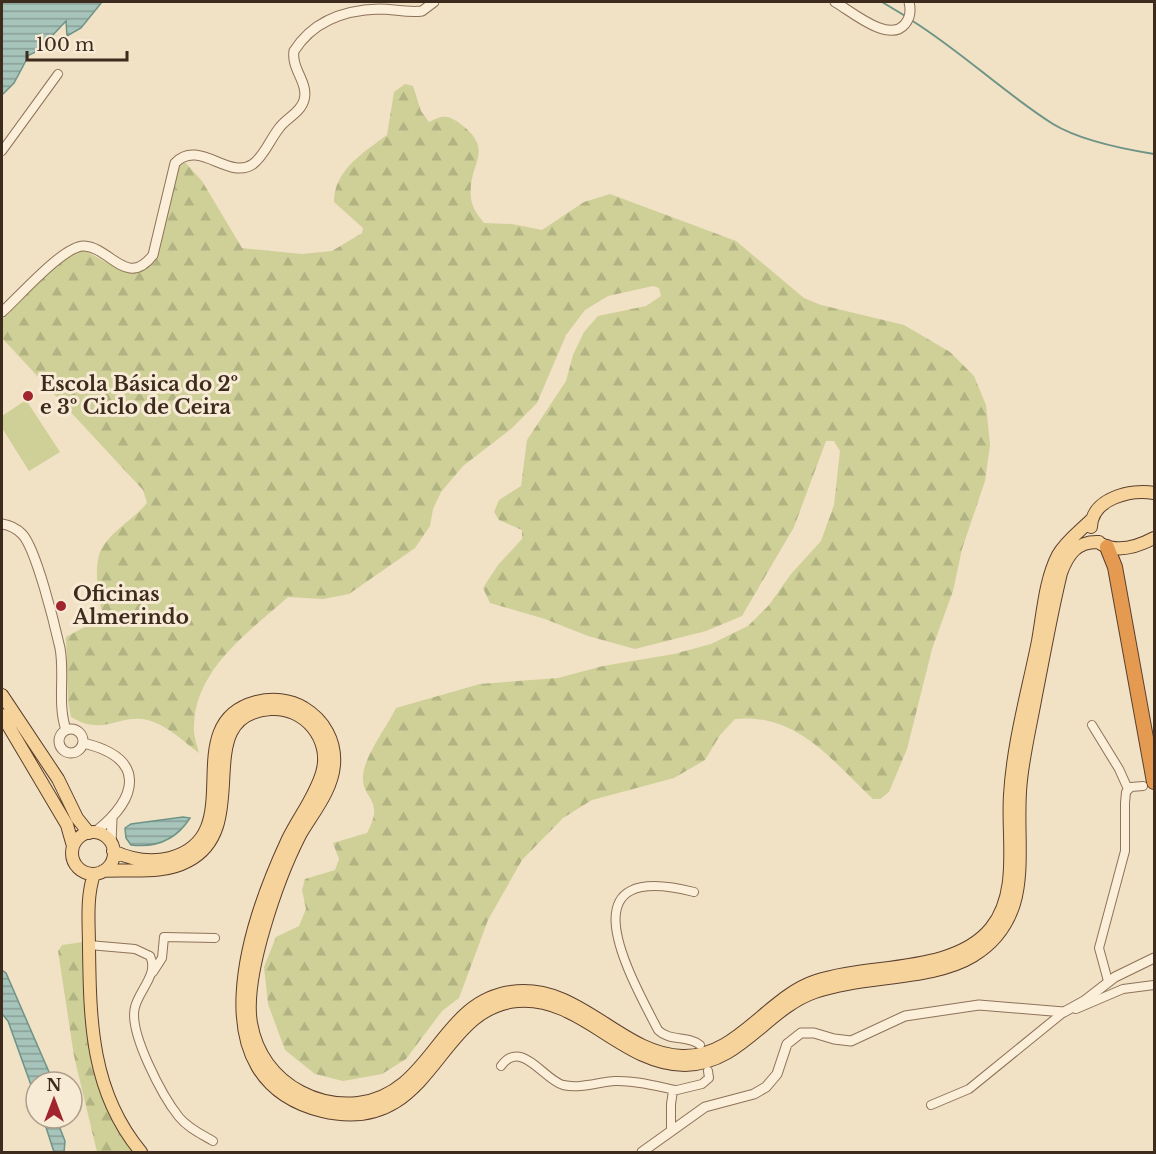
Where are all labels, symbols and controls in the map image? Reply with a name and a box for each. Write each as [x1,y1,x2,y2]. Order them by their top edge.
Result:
scale bar [27,24,128,62]
text: 100 m [36,34,94,56]
place label: Escola Básica do 2º e 3º Ciclo de Ceira [40,372,238,419]
marker: Escola Básica do 2º e 3º Ciclo de Ceira [21,389,35,403]
place label: Oficinas Almerindo [72,582,189,629]
marker: Oficinas Almerindo [54,599,68,613]
north arrow [24,1070,84,1130]
text: N [46,1075,62,1095]

